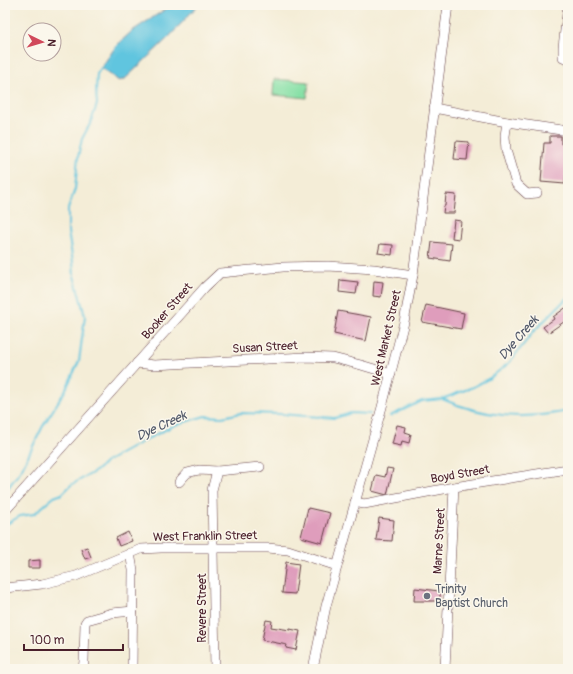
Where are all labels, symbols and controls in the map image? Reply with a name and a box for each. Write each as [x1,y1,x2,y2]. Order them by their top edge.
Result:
north arrow [22,22,62,62]
text: N [45,39,58,48]
street label: Booker Street [139,280,196,343]
street label: West Market Street [368,288,405,388]
water label: Dye Creek [495,311,543,363]
street label: Susan Street [232,338,298,357]
water label: Dye Creek [134,407,190,444]
street label: Boyd Street [430,462,491,487]
street label: Marne Street [430,507,449,575]
street label: West Franklin Street [153,528,257,545]
street label: Revere Street [195,573,210,643]
place label: Trinity Baptist Church [435,582,508,611]
marker: Trinity Baptist Church [422,591,432,601]
scale bar [24,626,123,652]
text: 100 m [30,633,65,648]

